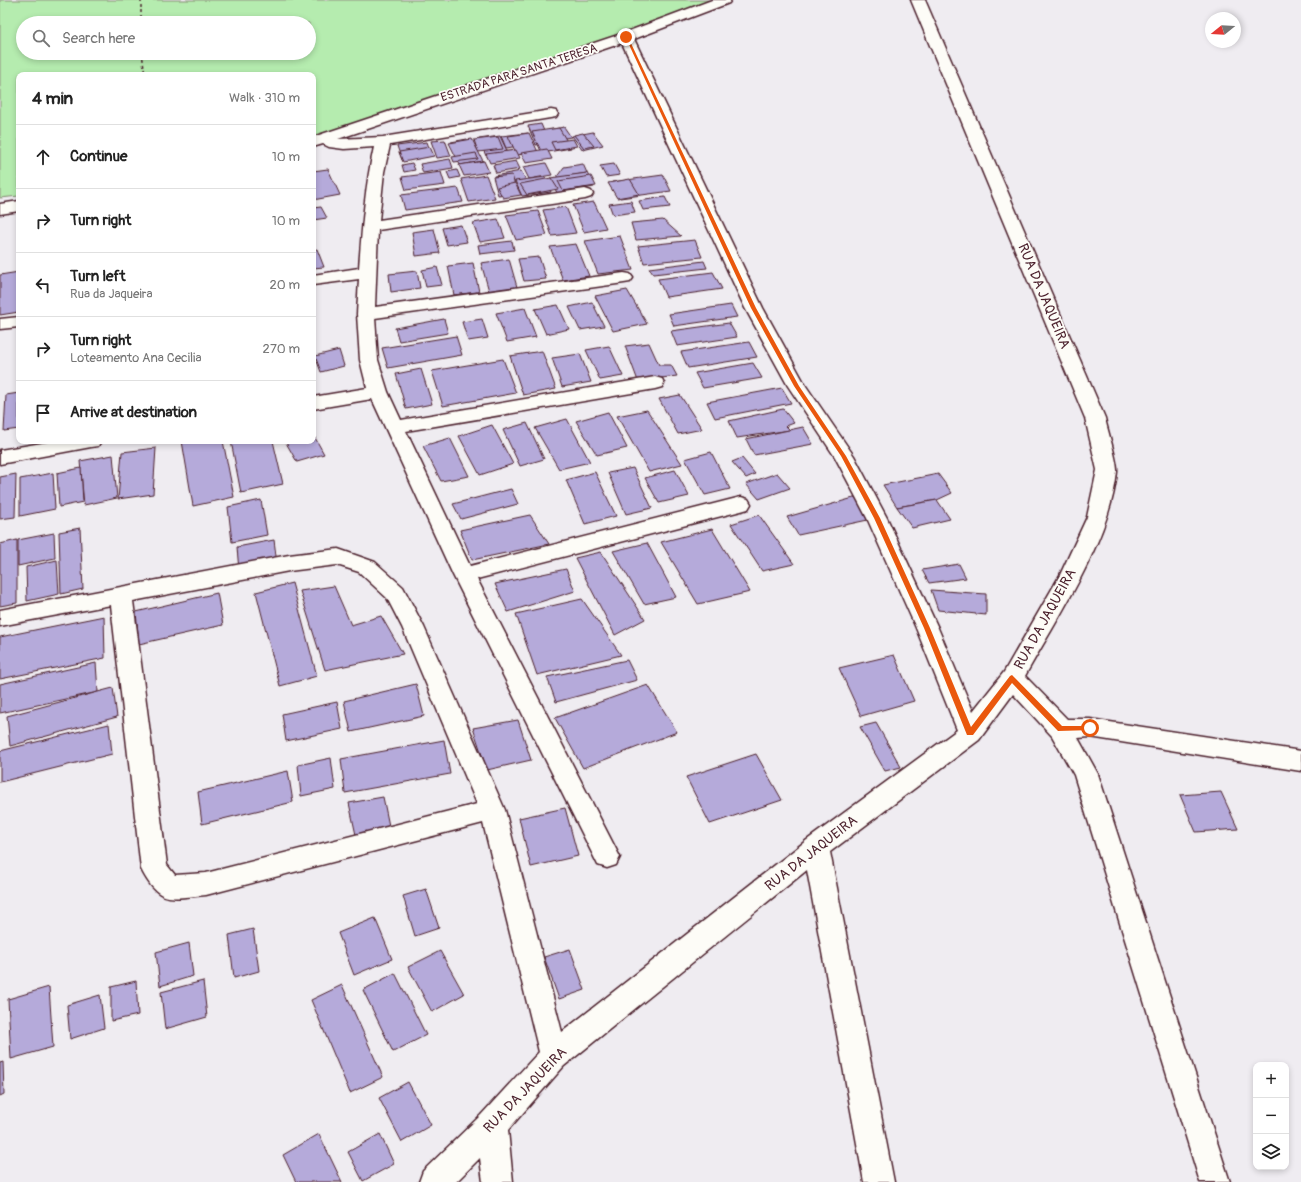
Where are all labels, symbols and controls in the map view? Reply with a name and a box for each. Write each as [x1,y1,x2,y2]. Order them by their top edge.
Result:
north arrow [1205,12,1241,48]
search box [16,16,316,60]
icon: search [30,27,52,49]
route end [617,28,635,46]
text: Search here [62,29,135,48]
street label: ESTRADA PARA SANTA TERESA [439,41,599,105]
text: 4 min [32,88,73,109]
text: Walk · 310 m [229,90,300,106]
icon: ahead [32,146,54,168]
text: Continue [70,147,128,166]
text: 10 m [272,149,300,165]
icon: right [32,210,54,232]
text: Turn right [70,211,131,230]
text: 10 m [272,213,300,229]
street label: RUA DA JAQUEIRA [1014,241,1074,351]
text: Turn left [70,267,126,286]
icon: left [32,274,54,296]
text: 20 m [269,277,300,293]
text: Rua da Jaqueira [70,286,152,302]
text: Turn right [70,331,131,350]
icon: right [32,338,54,360]
text: 270 m [263,341,300,357]
text: Loteamento Ana Cecilia [70,350,201,366]
icon: arrive [32,402,54,424]
text: Arrive at destination [70,403,197,422]
street label: RUA DA JAQUEIRA [1010,566,1080,672]
route start [1081,719,1099,737]
street label: RUA DA JAQUEIRA [761,812,861,894]
street label: RUA DA JAQUEIRA [480,1044,570,1136]
map controls [1253,1062,1289,1170]
button: + [1253,1062,1289,1098]
button: − [1253,1098,1289,1134]
button: layers [1253,1134,1289,1170]

